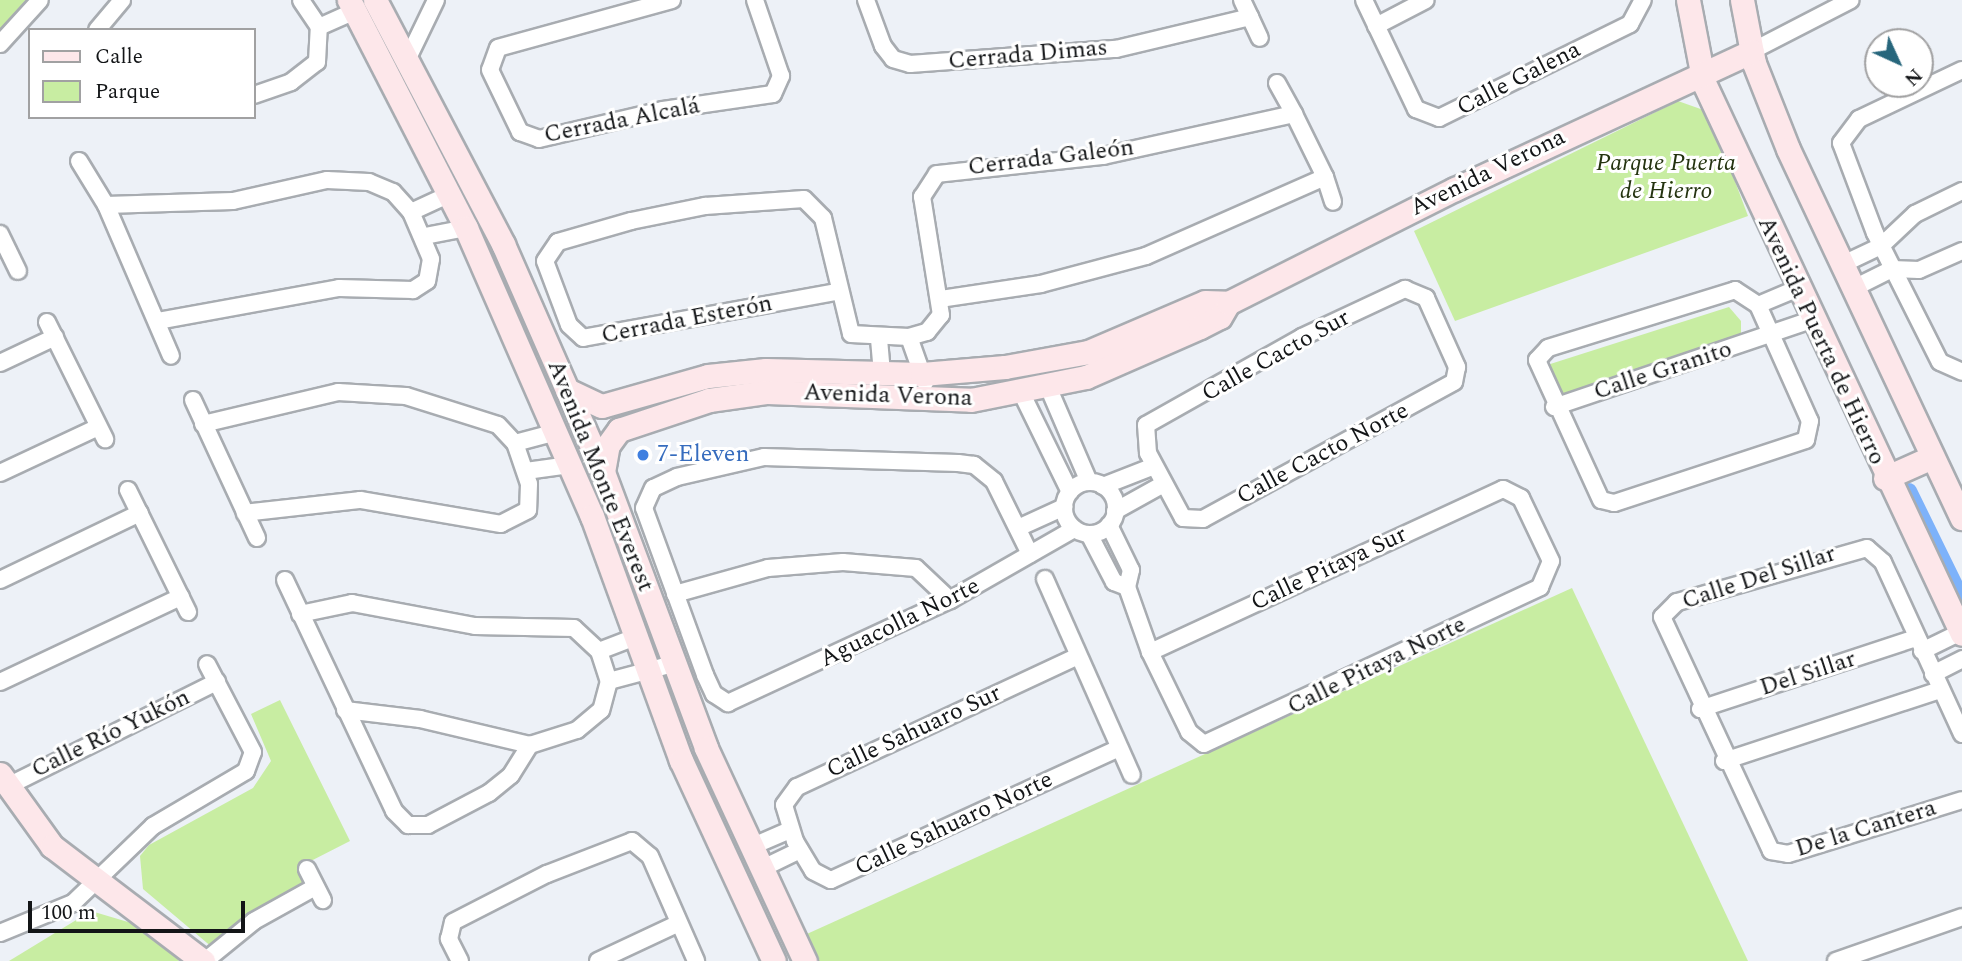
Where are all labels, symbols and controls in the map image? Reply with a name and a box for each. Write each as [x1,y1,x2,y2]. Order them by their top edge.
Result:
legend [28,28,256,119]
north arrow [1864,28,1934,98]
street label: Cerrada Dimas [947,34,1109,76]
street label: Calle Galena [1452,36,1586,122]
text: Calle [95,41,143,73]
text: N [1897,61,1929,93]
text: Parque [95,76,160,108]
street label: Cerrada Alcalá [542,92,702,150]
street label: Avenida Verona [1406,123,1570,223]
street label: Cerrada Galeón [966,134,1136,182]
park label: Parque Puerta de Hierro [1596,150,1736,206]
street label: Avenida Puerta de Hierro [1751,212,1891,470]
street label: Cerrada Esterón [599,289,775,351]
street label: Calle Cacto Sur [1197,304,1355,408]
street label: Calle Granito [1590,335,1736,407]
street label: Avenida Monte Everest [540,356,660,596]
street label: Avenida Verona [803,379,973,413]
street label: Calle Cacto Norte [1232,397,1414,511]
place label: 7-Eleven [657,441,749,469]
marker: 7-Eleven [635,447,651,463]
street label: Calle Pitaya Sur [1246,520,1412,618]
street label: Calle Del Sillar [1679,540,1839,616]
street label: Aguacolla Norte [816,572,984,674]
street label: Calle Pitaya Norte [1283,610,1471,722]
street label: Del Sillar [1757,645,1859,703]
street label: Calle Sahuaro Sur [822,679,1006,785]
street label: Calle Río Yukón [27,683,195,785]
street label: Calle Sahuaro Norte [850,766,1058,882]
street label: De la Cantera [1792,794,1940,864]
scale bar [32,888,248,932]
text: 100 m [41,897,96,929]

